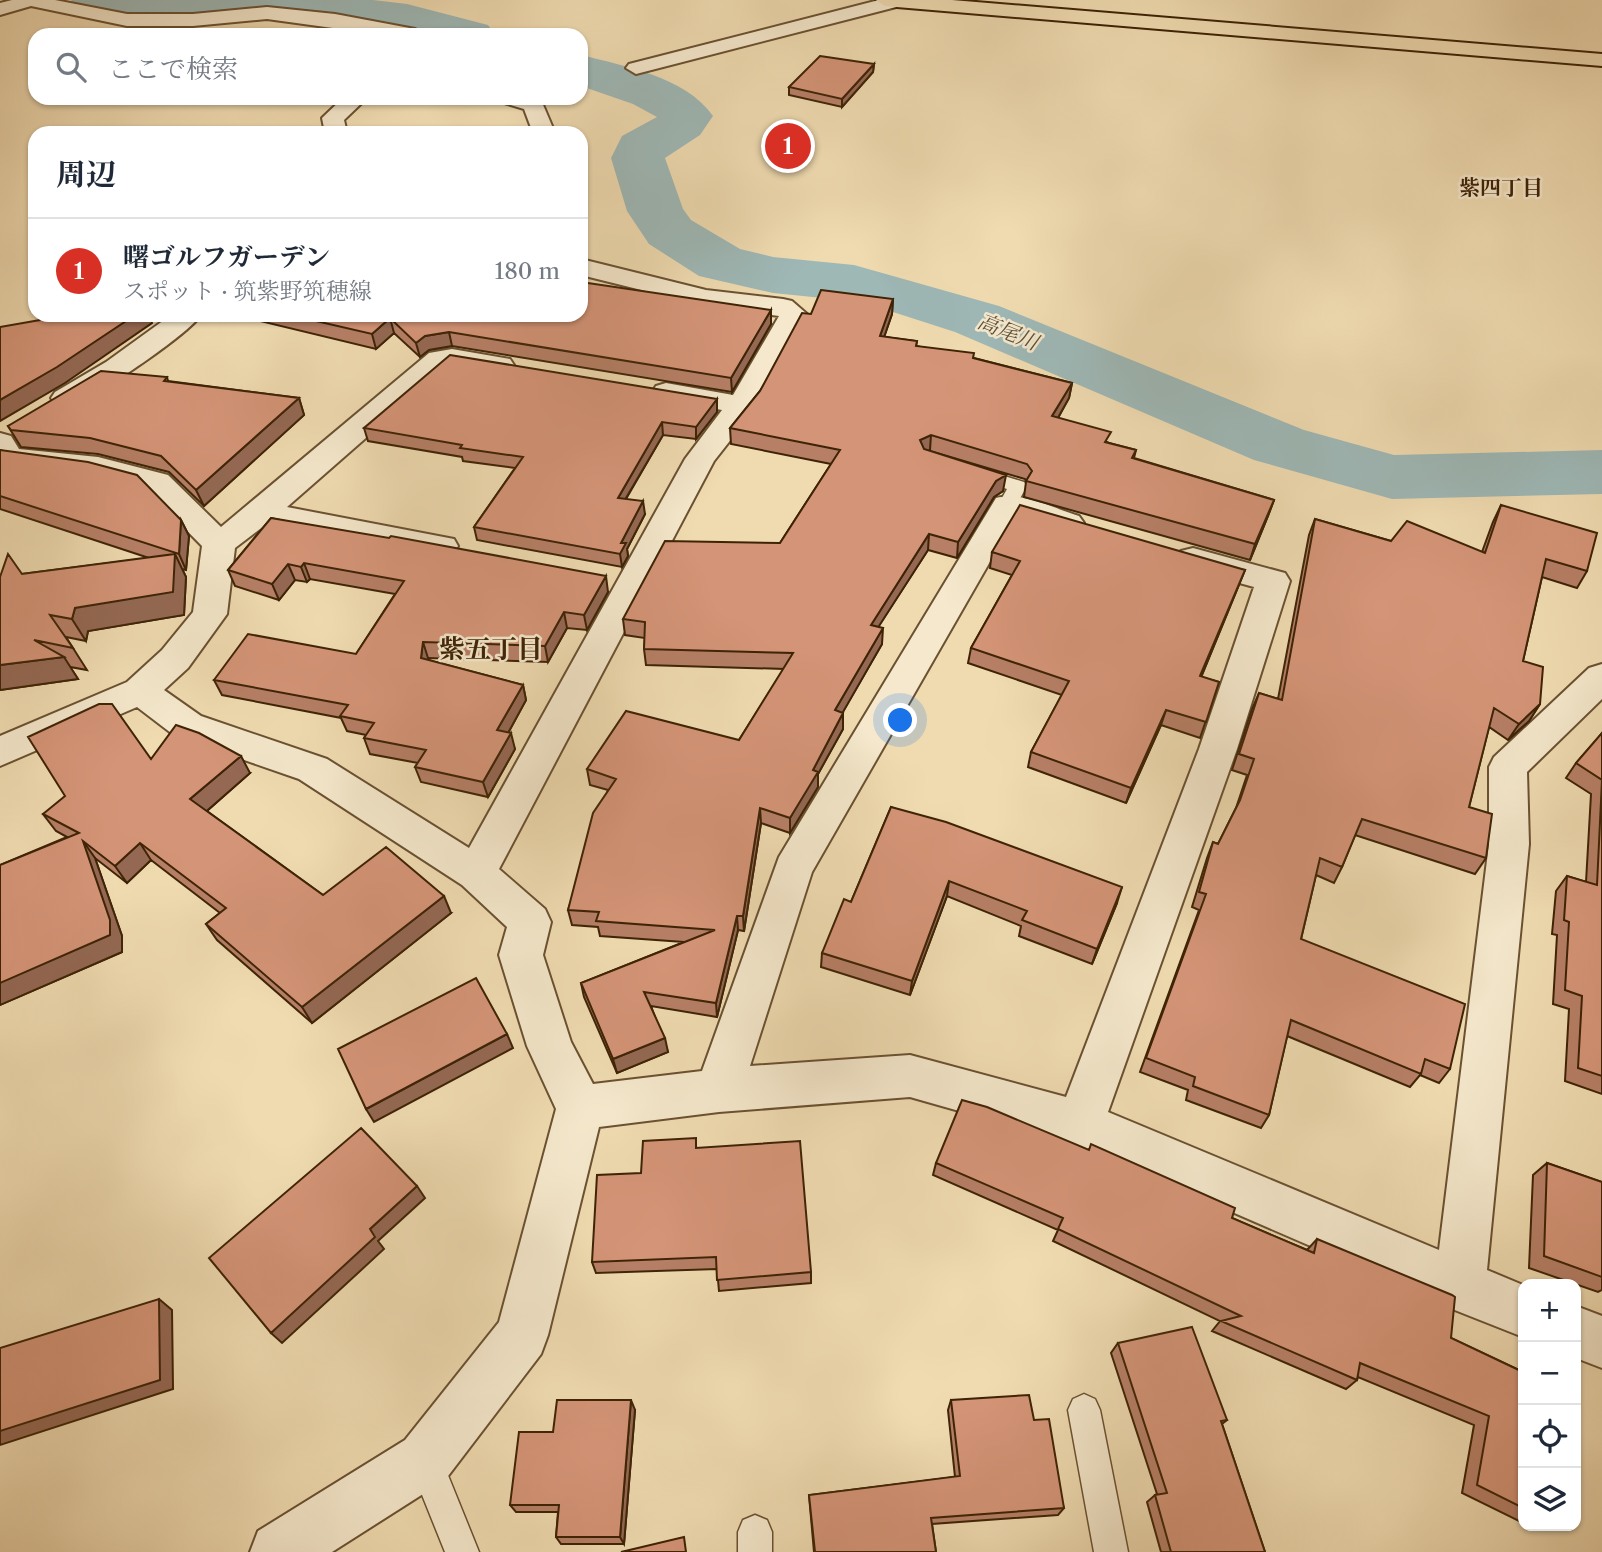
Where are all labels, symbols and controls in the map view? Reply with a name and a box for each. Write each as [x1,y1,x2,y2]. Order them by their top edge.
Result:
search box [28,28,588,105]
icon: search [52,48,90,86]
text: ここで検索 [108,53,238,85]
pin: 1 [765,120,811,172]
text: 周辺 [56,156,116,193]
district label: 紫四丁目 [1459,175,1543,200]
text: 曙ゴルフガーデン [123,241,330,273]
text: 1 [74,257,84,285]
text: 180 m [495,257,560,285]
text: スポット · 筑紫野筑穂線 [123,277,372,305]
water label: 高尾川 [974,308,1044,356]
district label: 紫五丁目 [439,633,543,665]
your location [883,703,917,737]
map controls [1518,1279,1581,1531]
button: + [1518,1279,1581,1342]
button: − [1518,1342,1581,1405]
button: locate [1518,1405,1581,1468]
button: layers [1518,1468,1581,1531]

